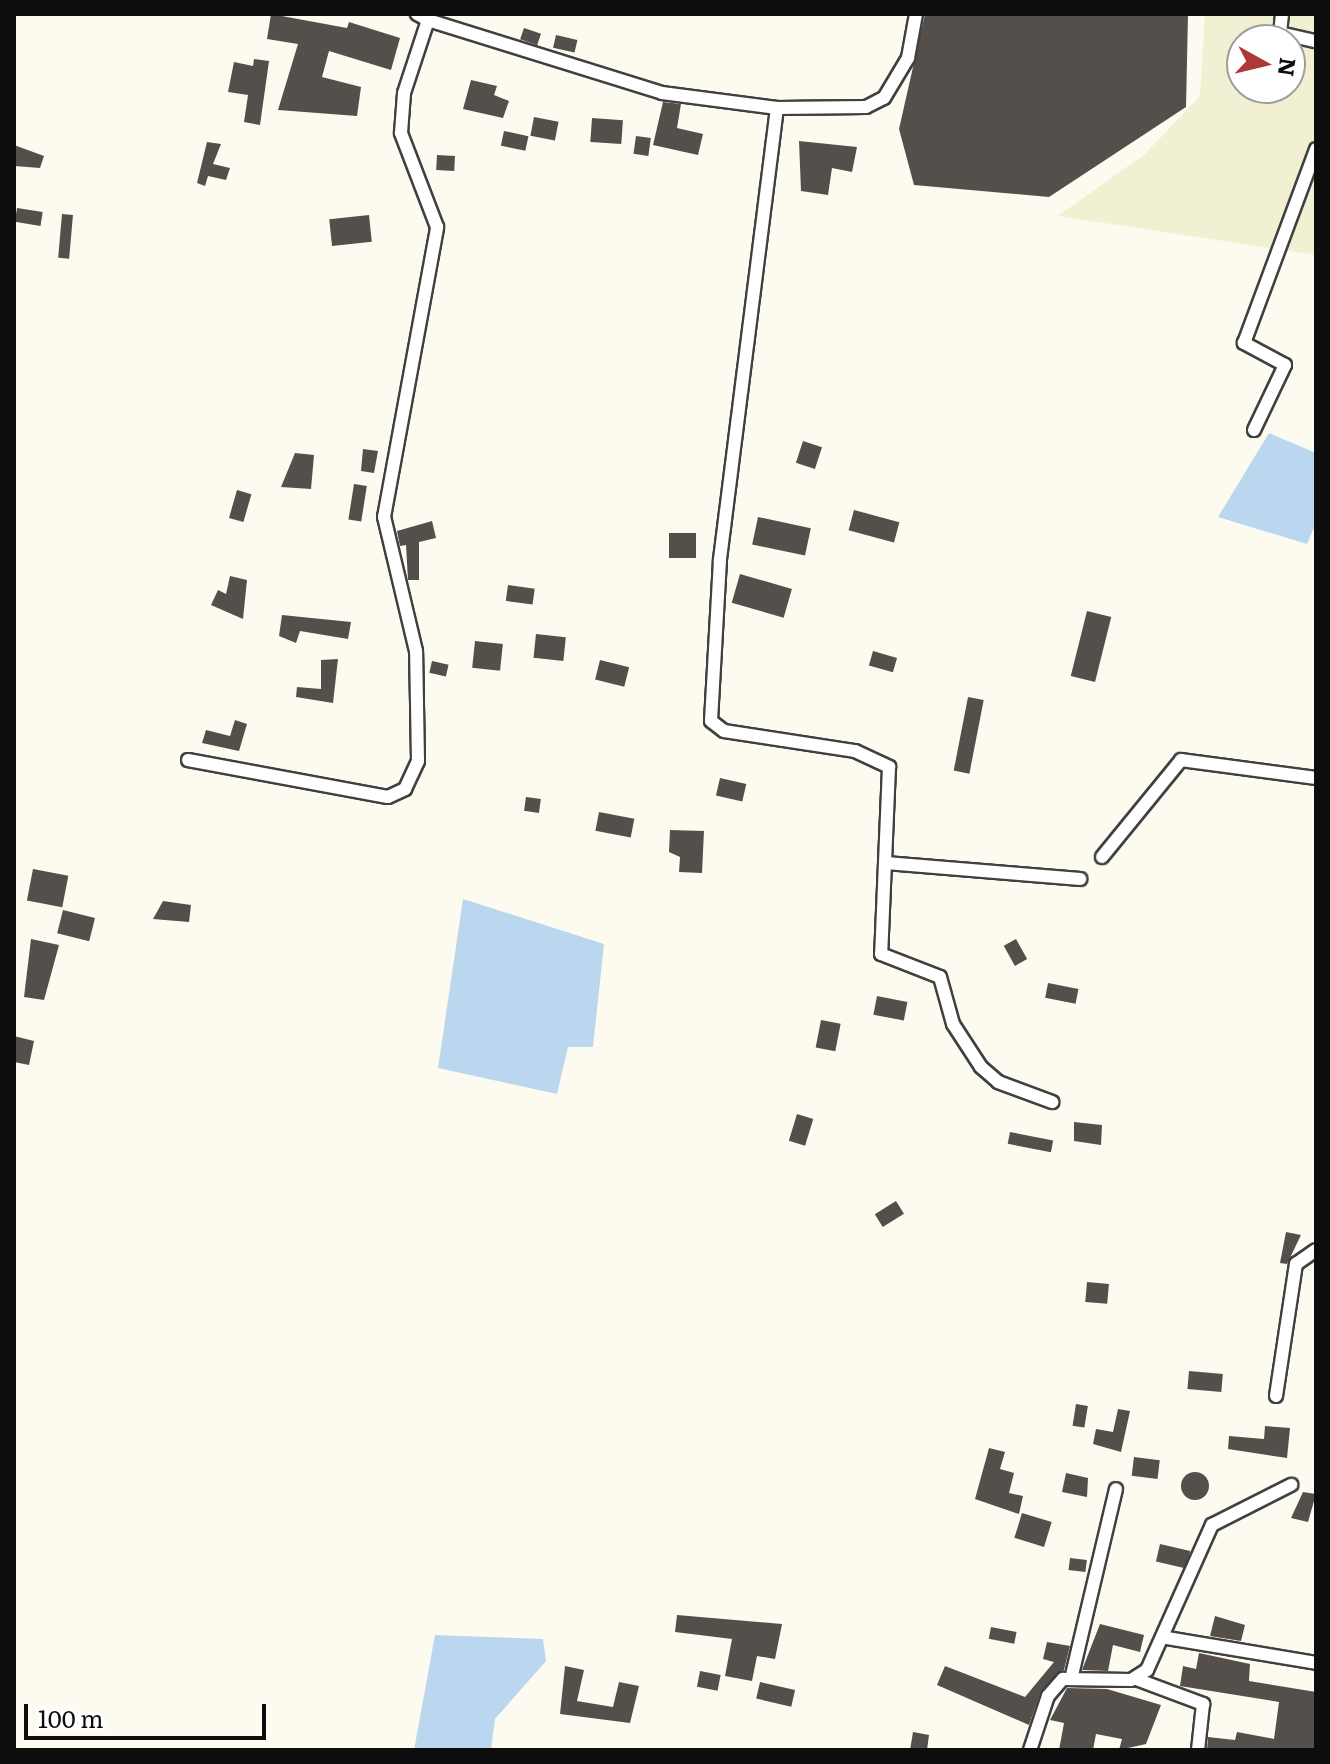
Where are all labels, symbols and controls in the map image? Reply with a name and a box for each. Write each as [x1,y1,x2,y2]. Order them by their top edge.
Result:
north arrow [1226,24,1306,104]
text: N [1271,56,1306,79]
scale bar [28,1688,270,1738]
text: 100 m [38,1700,104,1735]

